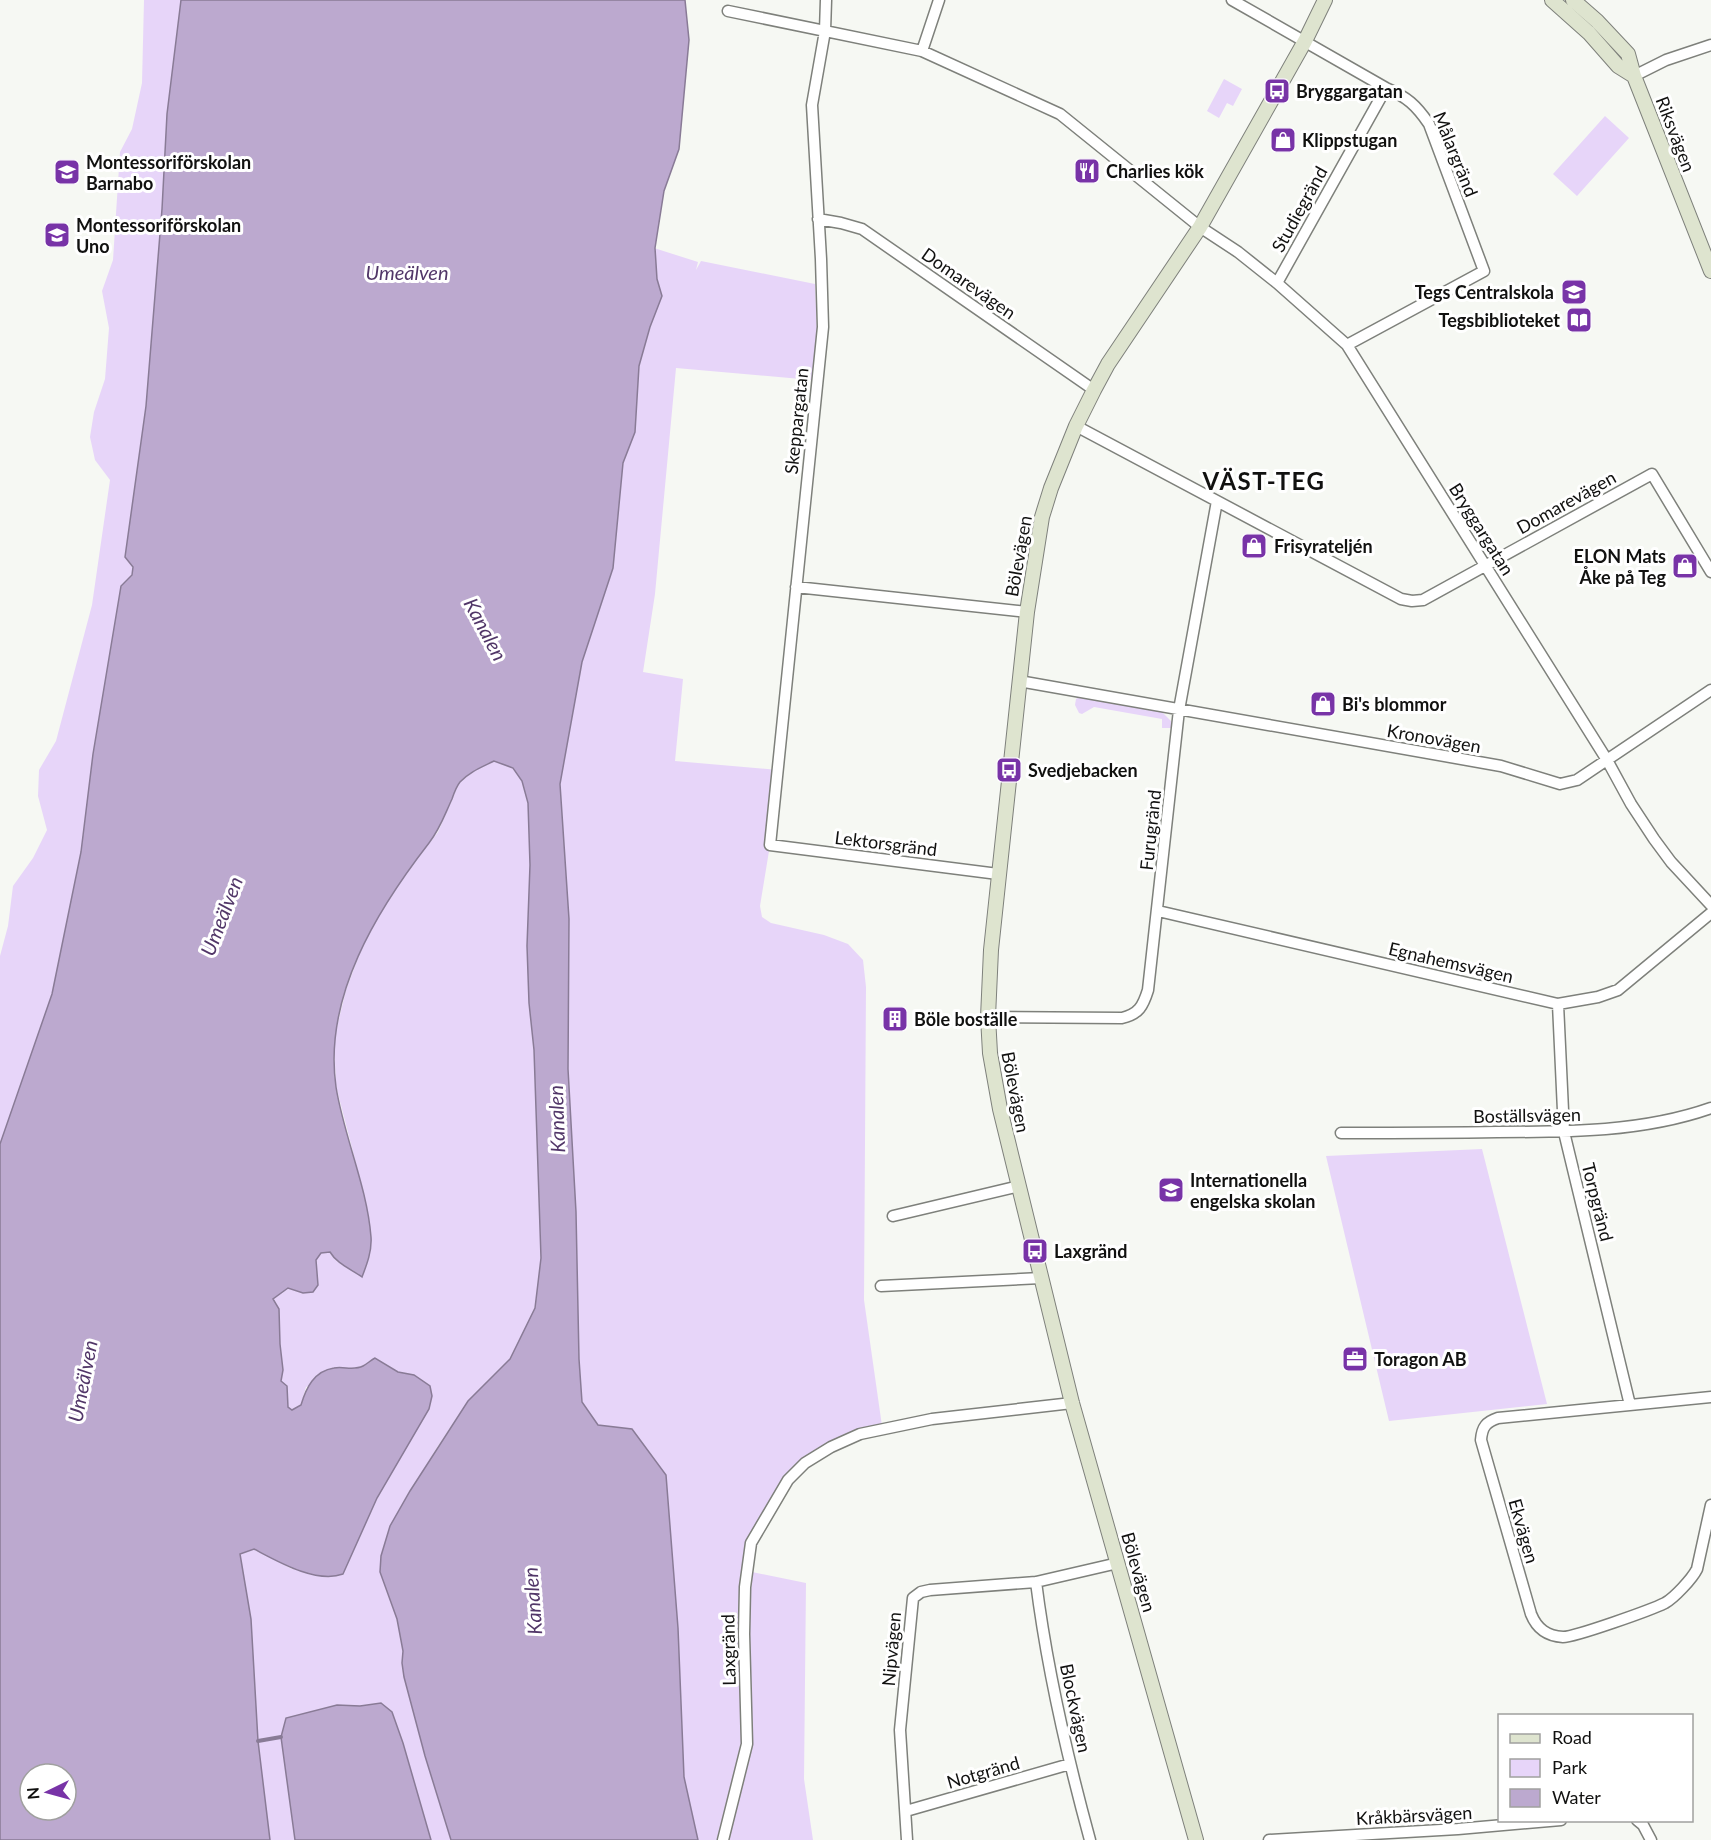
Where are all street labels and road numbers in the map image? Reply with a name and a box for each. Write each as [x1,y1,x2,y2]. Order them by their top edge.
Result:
street label: Riksvägen [1652,93,1700,175]
street label: Målargränd [1429,108,1483,200]
street label: Studiegränd [1266,162,1332,256]
street label: Domarevägen [918,242,1020,324]
street label: Skeppargatan [779,367,813,475]
street label: Domarevägen [1513,466,1619,538]
street label: Bryggargatan [1445,479,1519,579]
street label: Bölevägen [1000,514,1036,598]
street label: Kronovägen [1385,719,1483,757]
street label: Furugränd [1135,789,1165,871]
street label: Lektorsgränd [834,826,938,860]
street label: Egnahemsvägen [1387,937,1515,987]
street label: Bölevägen [997,1050,1035,1134]
street label: Boställsvägen [1473,1103,1581,1127]
street label: Torpgränd [1578,1160,1618,1244]
street label: Ekvägen [1504,1496,1544,1566]
street label: Bölevägen [1117,1530,1161,1614]
street label: Nipvägen [877,1611,905,1687]
street label: Laxgränd [716,1614,740,1686]
street label: Blockvägen [1056,1661,1096,1755]
street label: Notgränd [944,1751,1022,1793]
street label: Kråkbärsvägen [1355,1801,1473,1829]

